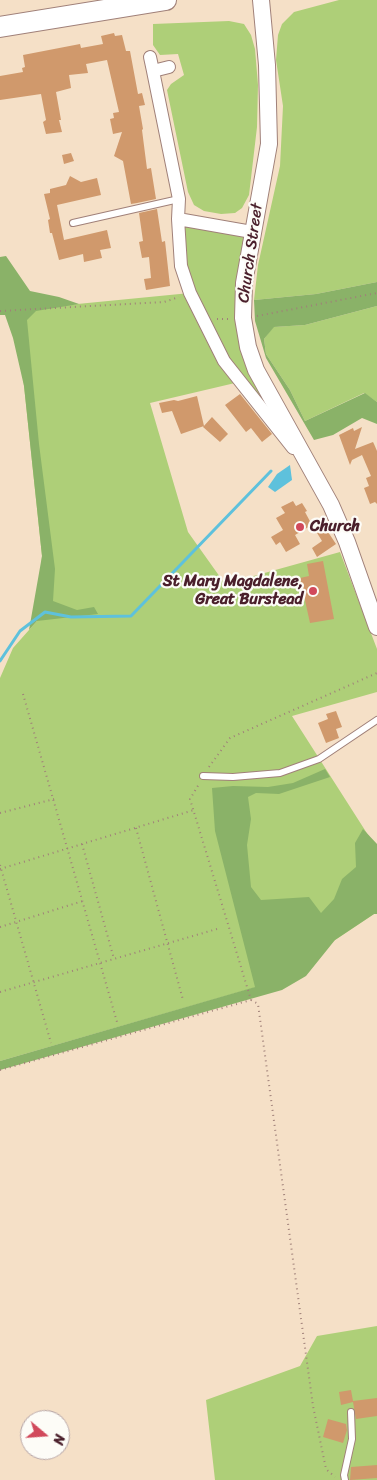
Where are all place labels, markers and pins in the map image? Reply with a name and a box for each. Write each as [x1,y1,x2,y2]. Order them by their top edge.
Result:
place label: Church [310,517,360,537]
marker: Church [294,521,306,533]
place label: St Mary Magdalene, Great Burstead [163,572,303,610]
marker: St Mary Magdalene, Great Burstead [307,585,319,597]

